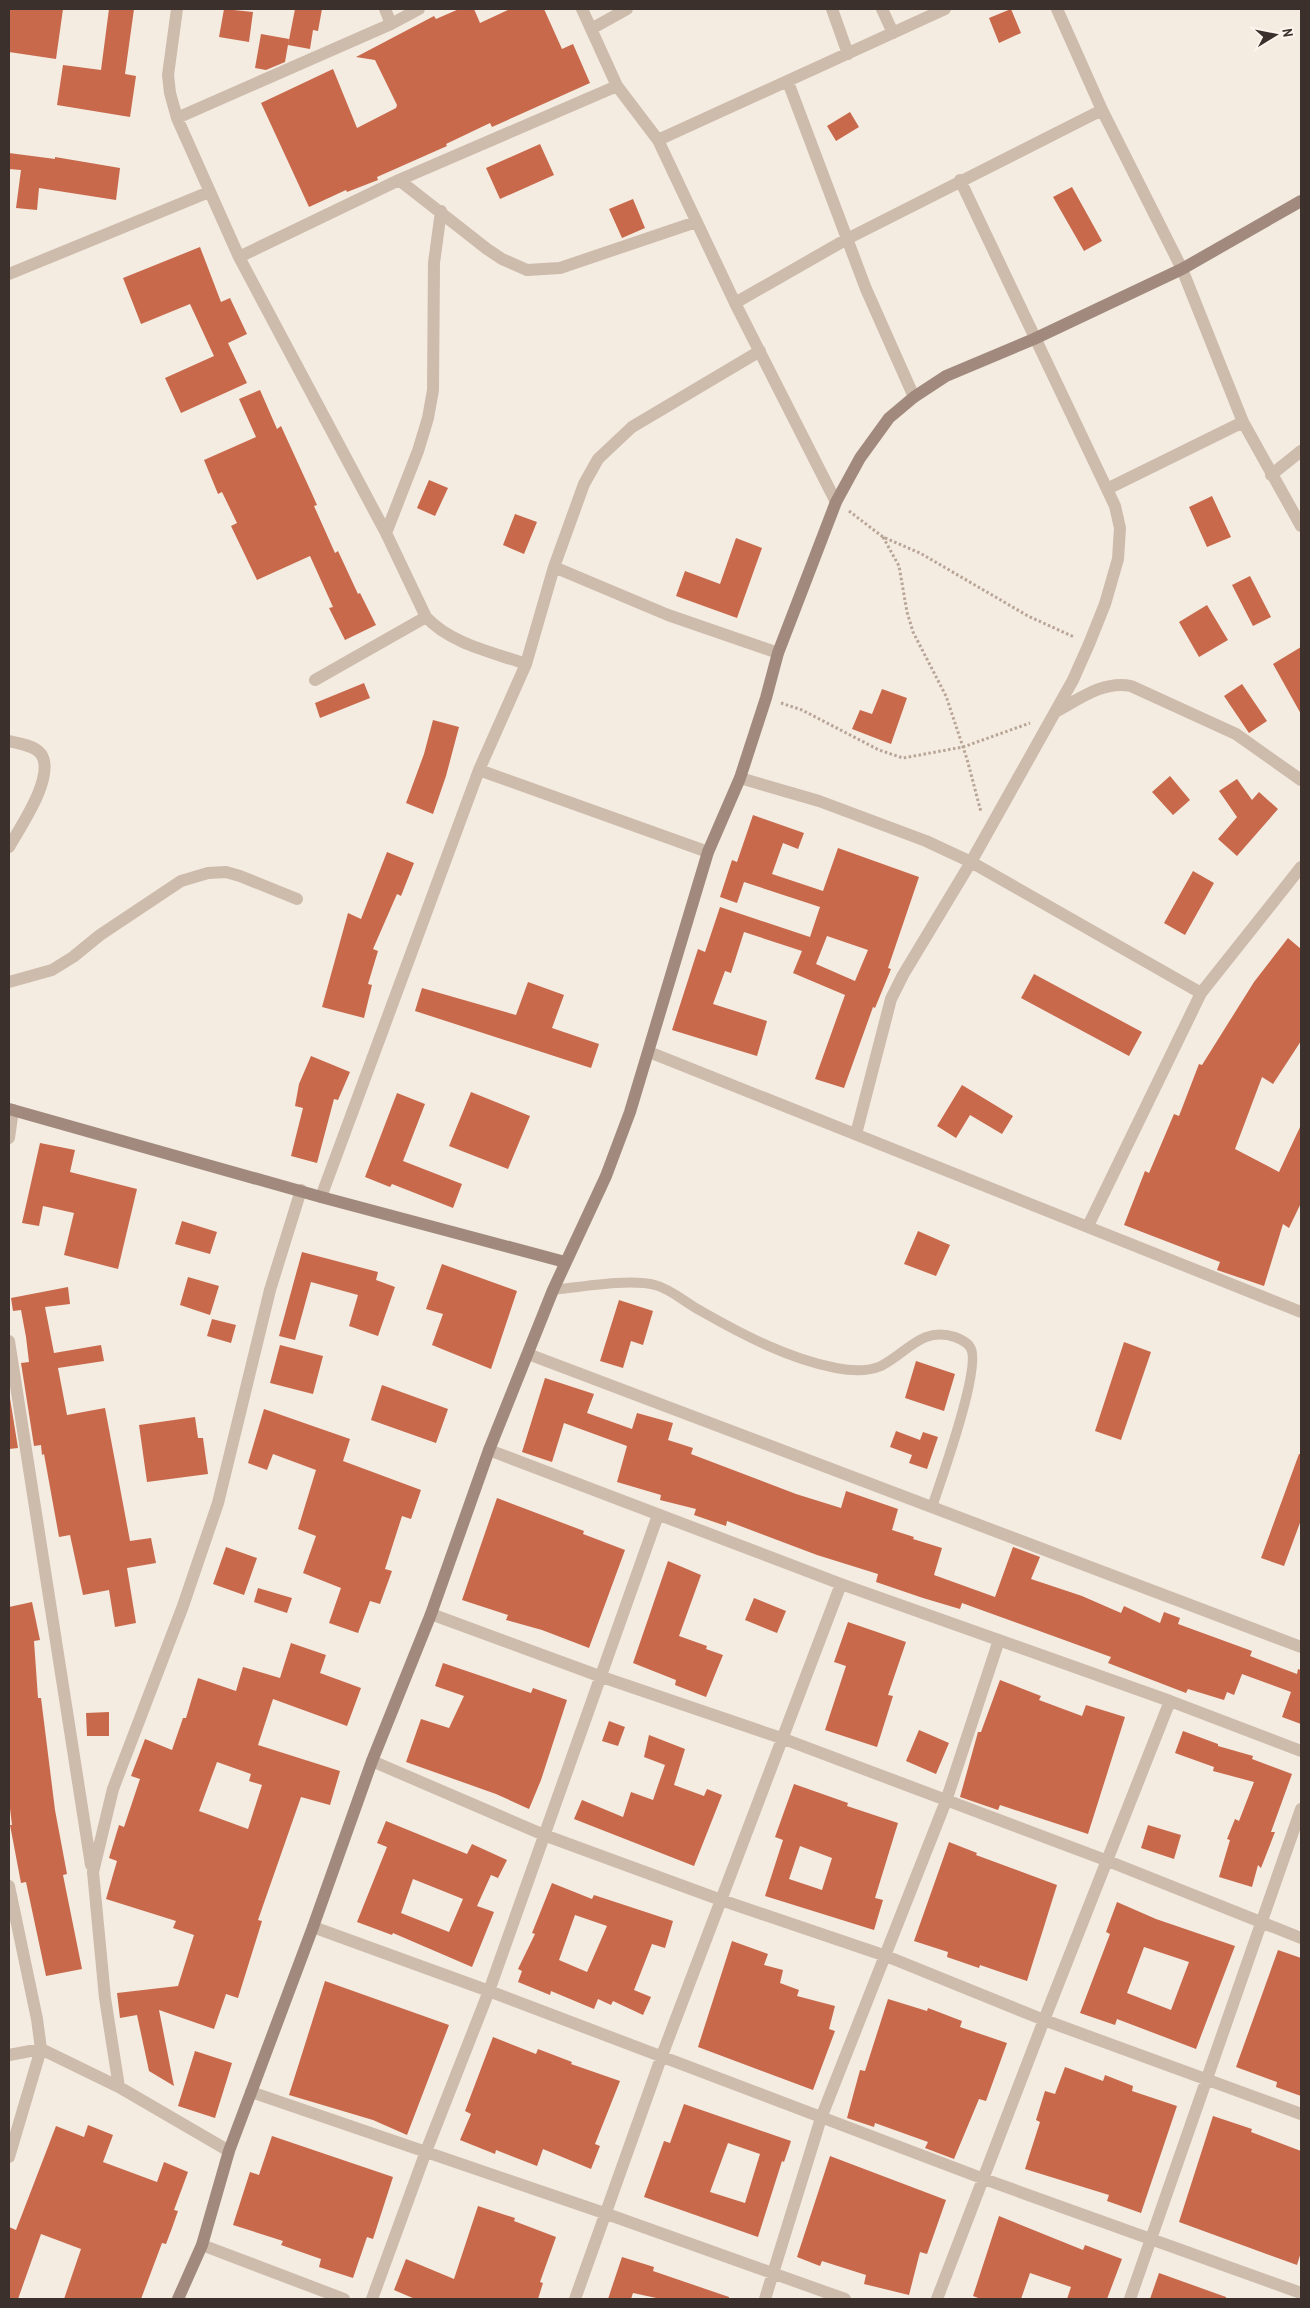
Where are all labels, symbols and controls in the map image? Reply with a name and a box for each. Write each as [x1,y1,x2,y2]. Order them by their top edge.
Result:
north arrow [1250,10,1300,60]
text: N [1278,27,1297,38]

